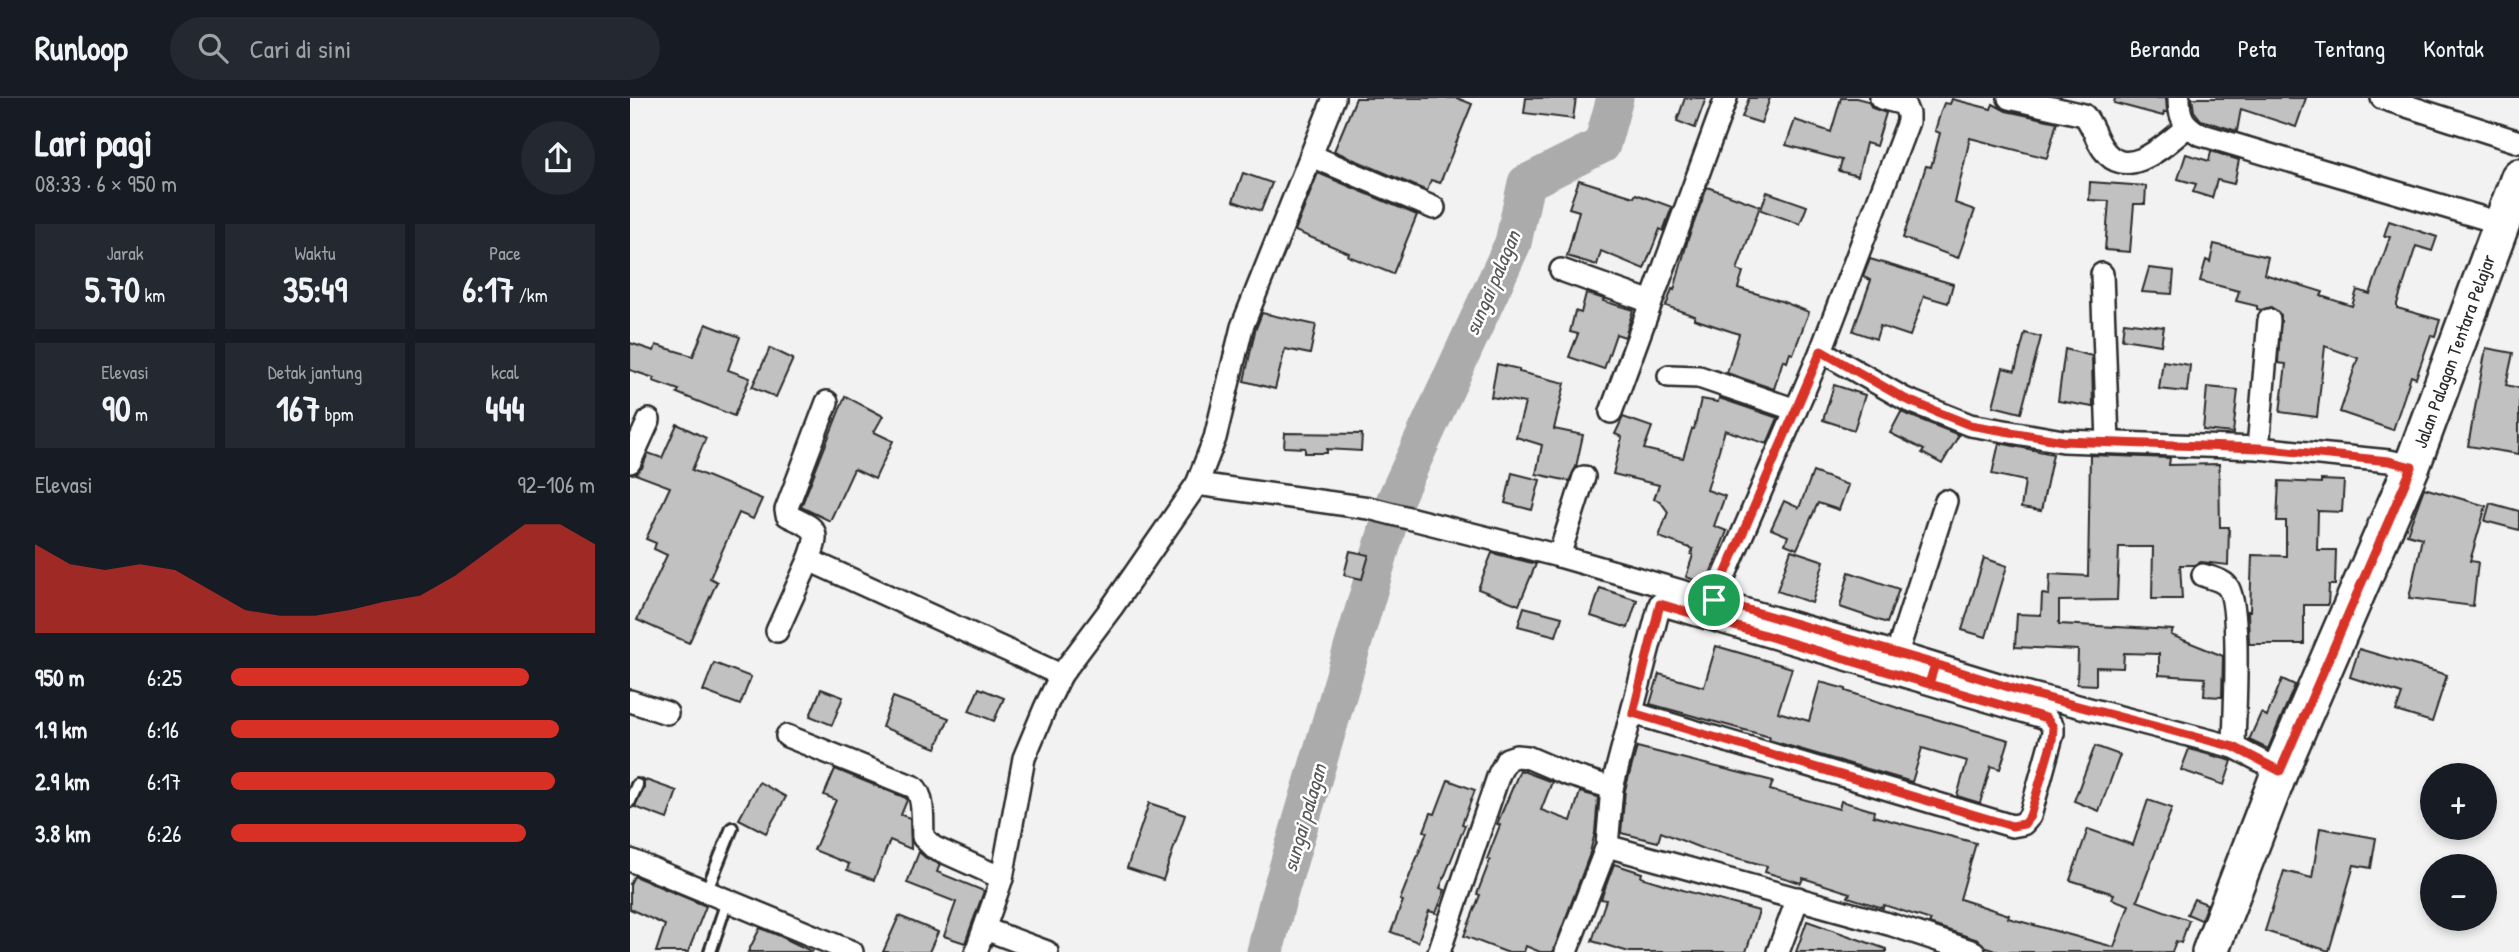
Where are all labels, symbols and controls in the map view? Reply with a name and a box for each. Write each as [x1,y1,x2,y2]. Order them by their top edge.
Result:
search box [170,17,660,80]
text: Runloop [35,26,128,70]
icon: search [194,29,232,67]
text: Cari di sini [250,31,351,66]
text: Beranda [2130,32,2200,64]
text: Peta [2238,32,2276,64]
text: Tentang [2314,32,2385,64]
text: Kontak [2423,32,2484,64]
text: Lari pagi [35,116,153,168]
button: share [521,121,595,195]
text: 08:33 · 6 × 950 m [35,168,177,199]
water label: sungai palagan [1457,225,1528,340]
text: Jarak [106,240,144,266]
text: Waktu [294,240,336,266]
text: Pace [489,240,521,266]
street label: Jalan Palagan Tentara Pelajar [2407,250,2501,452]
text: 5.70 [85,266,140,313]
text: 35:49 [283,266,347,313]
text: 6:17 [462,266,514,313]
text: km [140,282,165,308]
text: /km [514,282,548,308]
text: Elevasi [101,359,149,385]
text: Detak jantung [268,359,362,385]
text: kcal [491,359,519,385]
text: 90 [102,385,131,432]
text: 167 [276,385,320,432]
text: 444 [485,385,525,432]
text: m [131,401,148,427]
text: bpm [320,401,354,427]
text: Elevasi [35,469,93,500]
text: 92–106 m [517,469,595,500]
pin [1684,570,1744,630]
icon: arrive [1695,581,1733,619]
text: 950 m [35,662,84,693]
text: 6:25 [147,662,182,693]
text: 1.9 km [35,714,87,745]
text: 6:16 [147,714,179,745]
water label: sungai palagan [1275,759,1334,875]
map controls [2420,763,2497,931]
button: + [2420,763,2497,840]
text: 2.9 km [35,766,90,797]
text: 6:17 [147,766,181,797]
text: 3.8 km [35,818,91,849]
text: 6:26 [147,818,181,849]
button: − [2420,854,2497,931]

